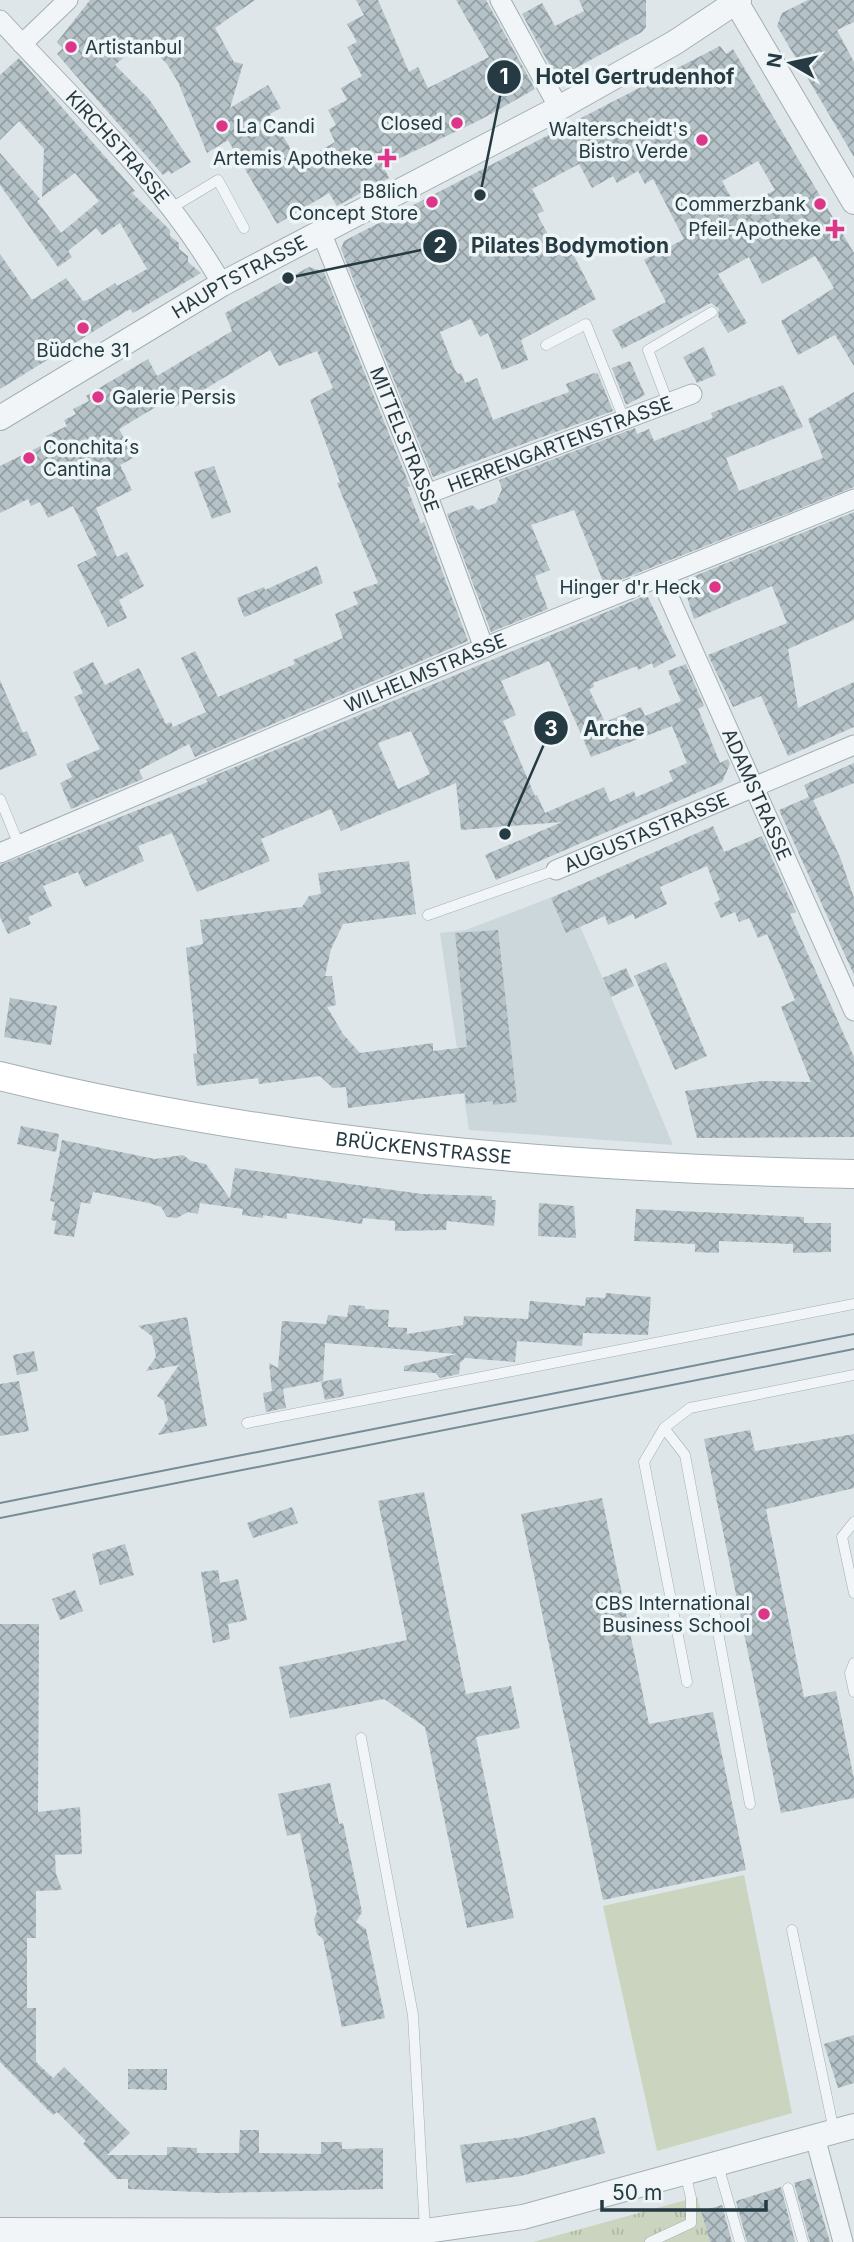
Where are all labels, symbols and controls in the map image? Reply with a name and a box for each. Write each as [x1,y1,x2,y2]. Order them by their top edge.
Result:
north arrow [756,28,826,98]
place label: Artistanbul [85,36,182,59]
marker: Artistanbul [63,39,79,55]
text: N [762,51,787,69]
callout: Hotel Gertrudenhof [487,56,749,98]
text: 1 [499,64,509,89]
text: Hotel Gertrudenhof [536,64,735,89]
street label: KIRCHSTRASSE [61,86,174,208]
place label: Closed [380,112,443,135]
place label: La Candi [236,115,315,138]
marker: Closed [449,115,465,131]
marker: La Candi [214,118,230,134]
place label: Walterscheidt's Bistro Verde [549,118,688,163]
marker: Walterscheidt's Bistro Verde [694,132,710,148]
place label: Artemis Apotheke [213,147,373,170]
marker: Artemis Apotheke [379,150,395,166]
place label: B8lich Concept Store [289,180,418,225]
place label: Commerzbank [675,193,807,216]
marker: B8lich Concept Store [424,194,440,210]
marker: Commerzbank [812,196,828,212]
place label: Pfeil-Apotheke [688,218,821,241]
marker: Pfeil-Apotheke [827,221,843,237]
callout: Pilates Bodymotion [422,225,683,267]
street label: HAUPTSTRASSE [168,231,311,324]
text: 2 [433,233,447,258]
text: Pilates Bodymotion [471,233,669,258]
marker: Büdche 31 [75,320,91,336]
place label: Büdche 31 [36,339,130,362]
street label: MITTELSTRASSE [365,364,444,516]
place label: Galerie Persis [112,386,236,409]
marker: Galerie Persis [90,389,106,405]
street label: HERRENGARTENSTRASSE [444,391,676,497]
place label: Conchita´s Cantina [43,436,139,481]
marker: Conchita´s Cantina [21,450,37,466]
place label: Hinger d'r Heck [560,576,702,599]
marker: Hinger d'r Heck [707,579,723,595]
street label: WILHELMSTRASSE [341,629,510,718]
callout: Arche [534,707,658,749]
text: 3 [544,716,558,741]
text: Arche [583,716,645,741]
street label: ADAMSTRASSE [717,725,796,864]
street label: AUGUSTASTRASSE [561,788,733,877]
street label: BRÜCKENSTRASSE [334,1127,512,1169]
place label: CBS International Business School [595,1592,750,1637]
marker: CBS International Business School [756,1606,772,1622]
scale bar [602,2168,766,2212]
text: 50 m [612,2180,662,2205]

